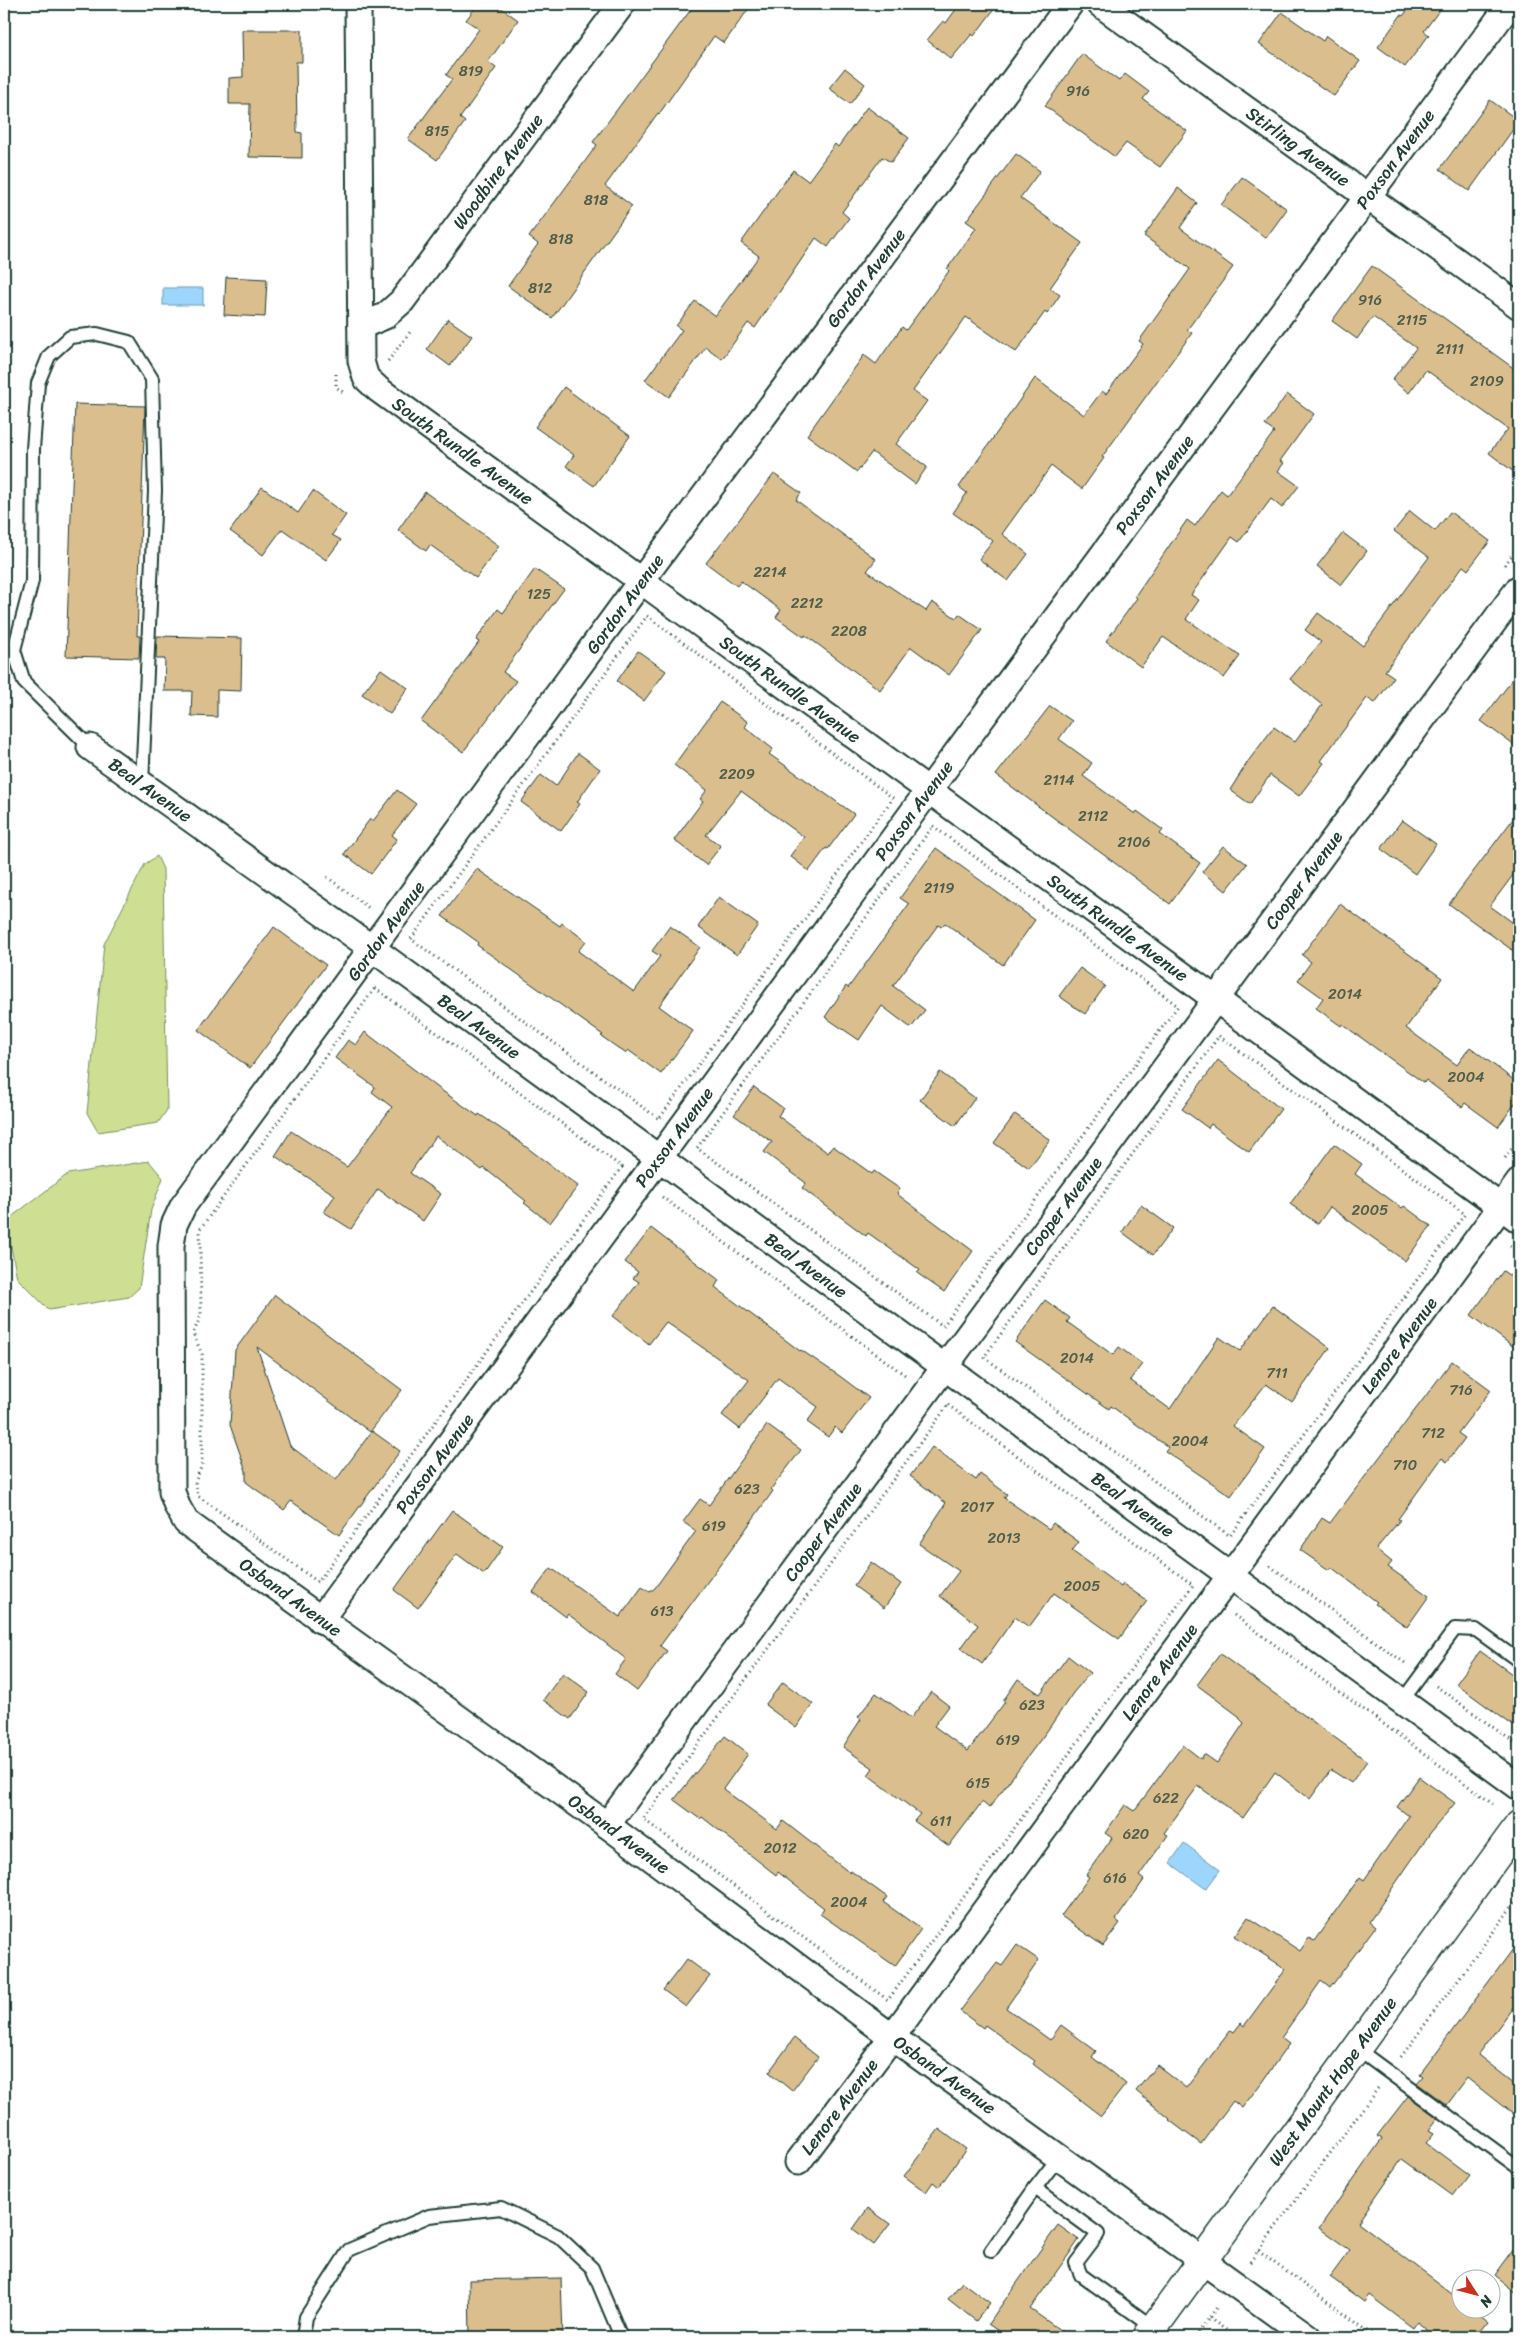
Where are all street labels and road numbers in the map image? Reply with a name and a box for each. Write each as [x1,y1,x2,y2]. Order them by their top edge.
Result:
street label: Stirling Avenue [1239,98,1357,196]
street label: Poxson Avenue [1347,102,1443,216]
street label: Woodbine Avenue [444,106,552,236]
street label: Gordon Avenue [818,221,914,335]
street label: South Rundle Avenue [385,388,541,514]
street label: Poxson Avenue [1106,428,1203,542]
street label: Gordon Avenue [577,547,673,661]
street label: South Rundle Avenue [712,627,868,752]
street label: Beal Avenue [101,749,199,831]
street label: Poxson Avenue [866,753,962,868]
street label: Cooper Avenue [1256,823,1352,937]
street label: South Rundle Avenue [1040,865,1195,990]
street label: Gordon Avenue [338,874,434,988]
street label: Beal Avenue [430,985,528,1068]
street label: Poxson Avenue [626,1080,722,1194]
street label: Cooper Avenue [1016,1149,1111,1263]
street label: Beal Avenue [757,1224,855,1307]
street label: Lenore Avenue [1352,1289,1446,1401]
street label: Poxson Avenue [387,1406,483,1521]
street label: Beal Avenue [1084,1463,1181,1546]
street label: Cooper Avenue [775,1475,871,1589]
street label: Osband Avenue [232,1549,349,1645]
street label: Lenore Avenue [1113,1616,1207,1728]
street label: Osband Avenue [561,1785,677,1883]
street label: West Mount Hope Avenue [1260,1990,1405,2173]
street label: Osband Avenue [886,2027,1003,2123]
street label: Lenore Avenue [792,2051,887,2162]

